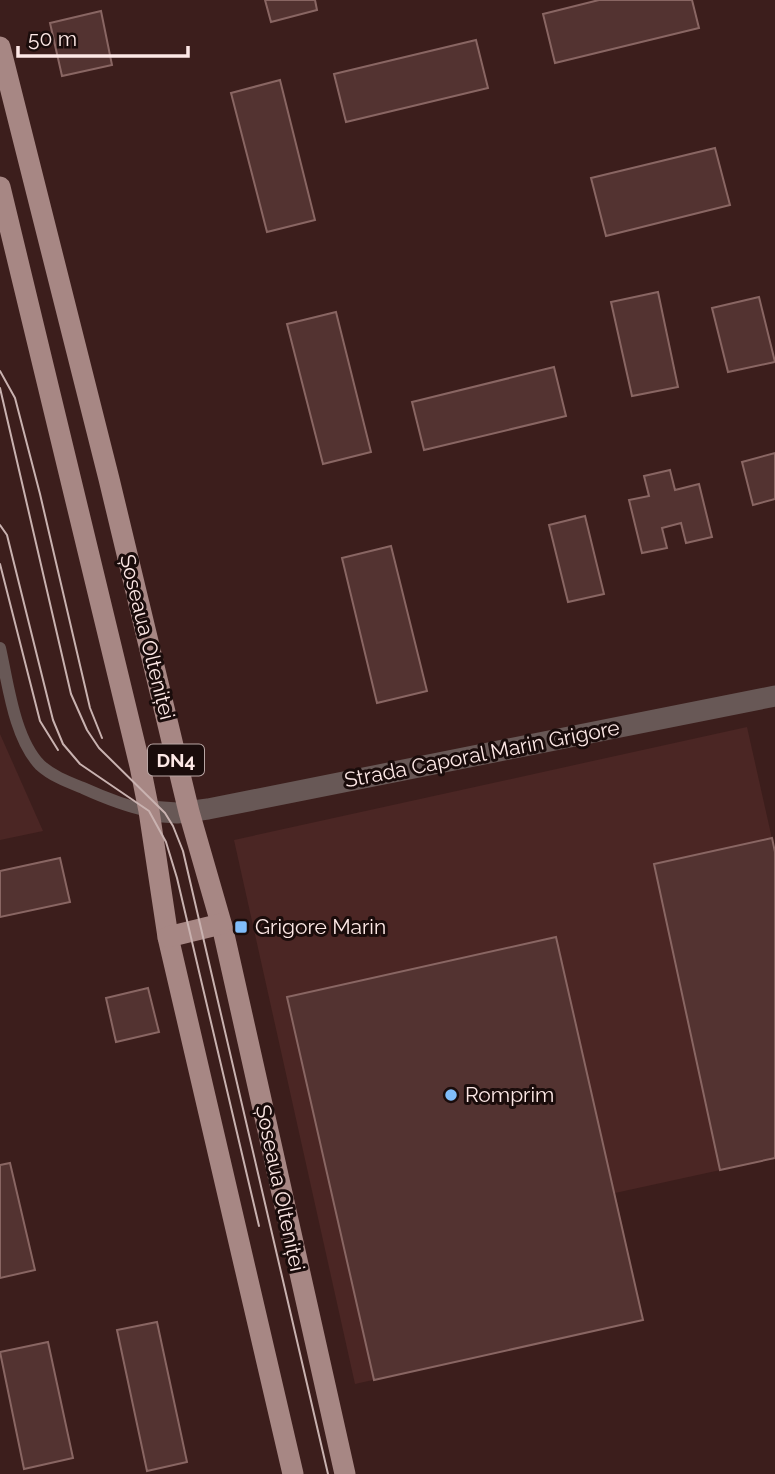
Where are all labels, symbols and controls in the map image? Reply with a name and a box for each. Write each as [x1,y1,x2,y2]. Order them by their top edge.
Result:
scale bar [18,14,187,58]
text: 50 m [28,26,77,51]
street label: Șoseaua Olteniței [115,552,180,722]
street label: Strada Caporal Marin Grigore [342,715,622,792]
road number: DN4 [148,744,204,776]
place label: Grigore Marin [255,914,386,939]
marker: Grigore Marin [233,919,249,935]
place label: Romprim [465,1082,554,1107]
marker: Romprim [443,1087,459,1103]
street label: Șoseaua Olteniței [251,1102,310,1273]

